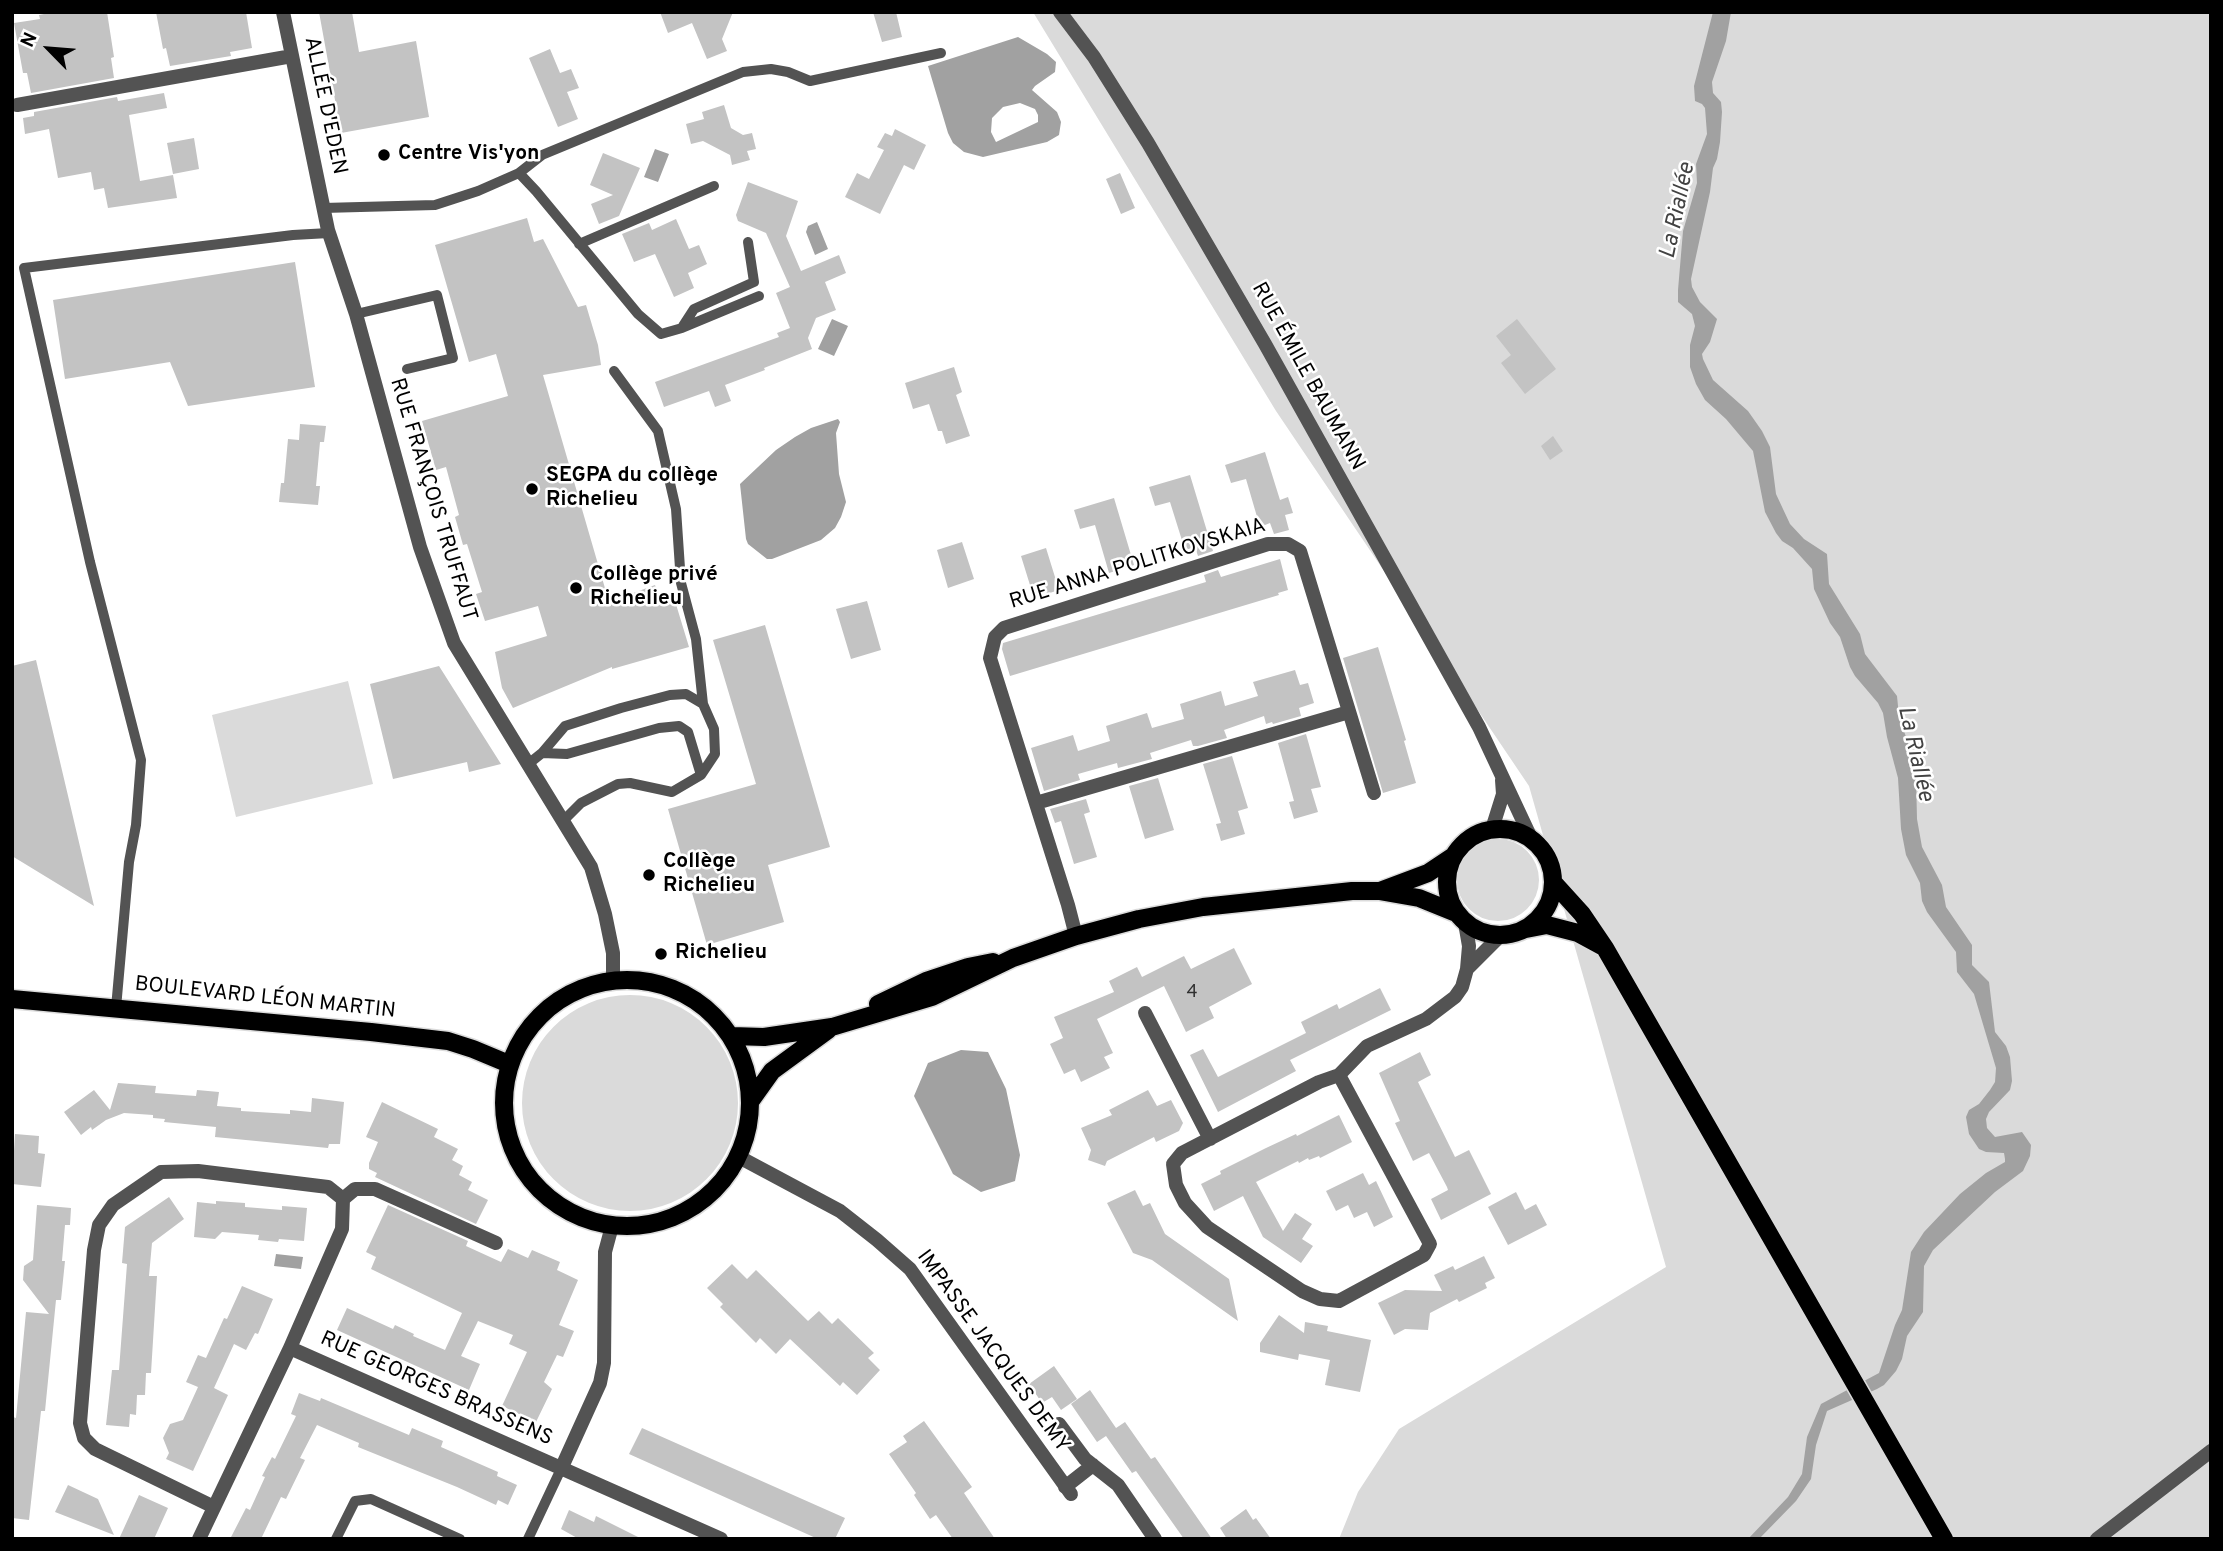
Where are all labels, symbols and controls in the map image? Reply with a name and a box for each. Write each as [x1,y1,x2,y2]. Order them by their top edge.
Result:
north arrow [14,14,84,84]
text: N [16,29,44,51]
street label: ALLÉE D'EDEN [297,35,351,177]
place label: Centre Vis'yon [398,142,539,168]
marker: Centre Vis'yon [376,147,392,163]
water label: La Riallée [1655,161,1703,261]
street label: RUE ÉMILE BAUMANN [1245,279,1369,475]
street label: RUE FRANÇOIS TRUFFAUT [383,375,481,625]
place label: SEGPA du collège Richelieu [546,464,718,514]
marker: SEGPA du collège Richelieu [524,481,540,497]
street label: RUE ANNA POLITKOVSKAIA [1007,514,1269,616]
place label: Collège privé Richelieu [590,563,718,613]
marker: Collège privé Richelieu [568,580,584,596]
water label: La Riallée [1890,704,1938,804]
place label: Collège Richelieu [663,850,755,900]
marker: Collège Richelieu [641,867,657,883]
place label: Richelieu [675,941,767,967]
marker: Richelieu [653,946,669,962]
street label: BOULEVARD LÉON MARTIN [133,973,397,1025]
house number: 4 [1186,982,1198,1004]
street label: IMPASSE JACQUES DEMY [910,1246,1074,1458]
street label: RUE GEORGES BRASSENS [316,1327,556,1453]

